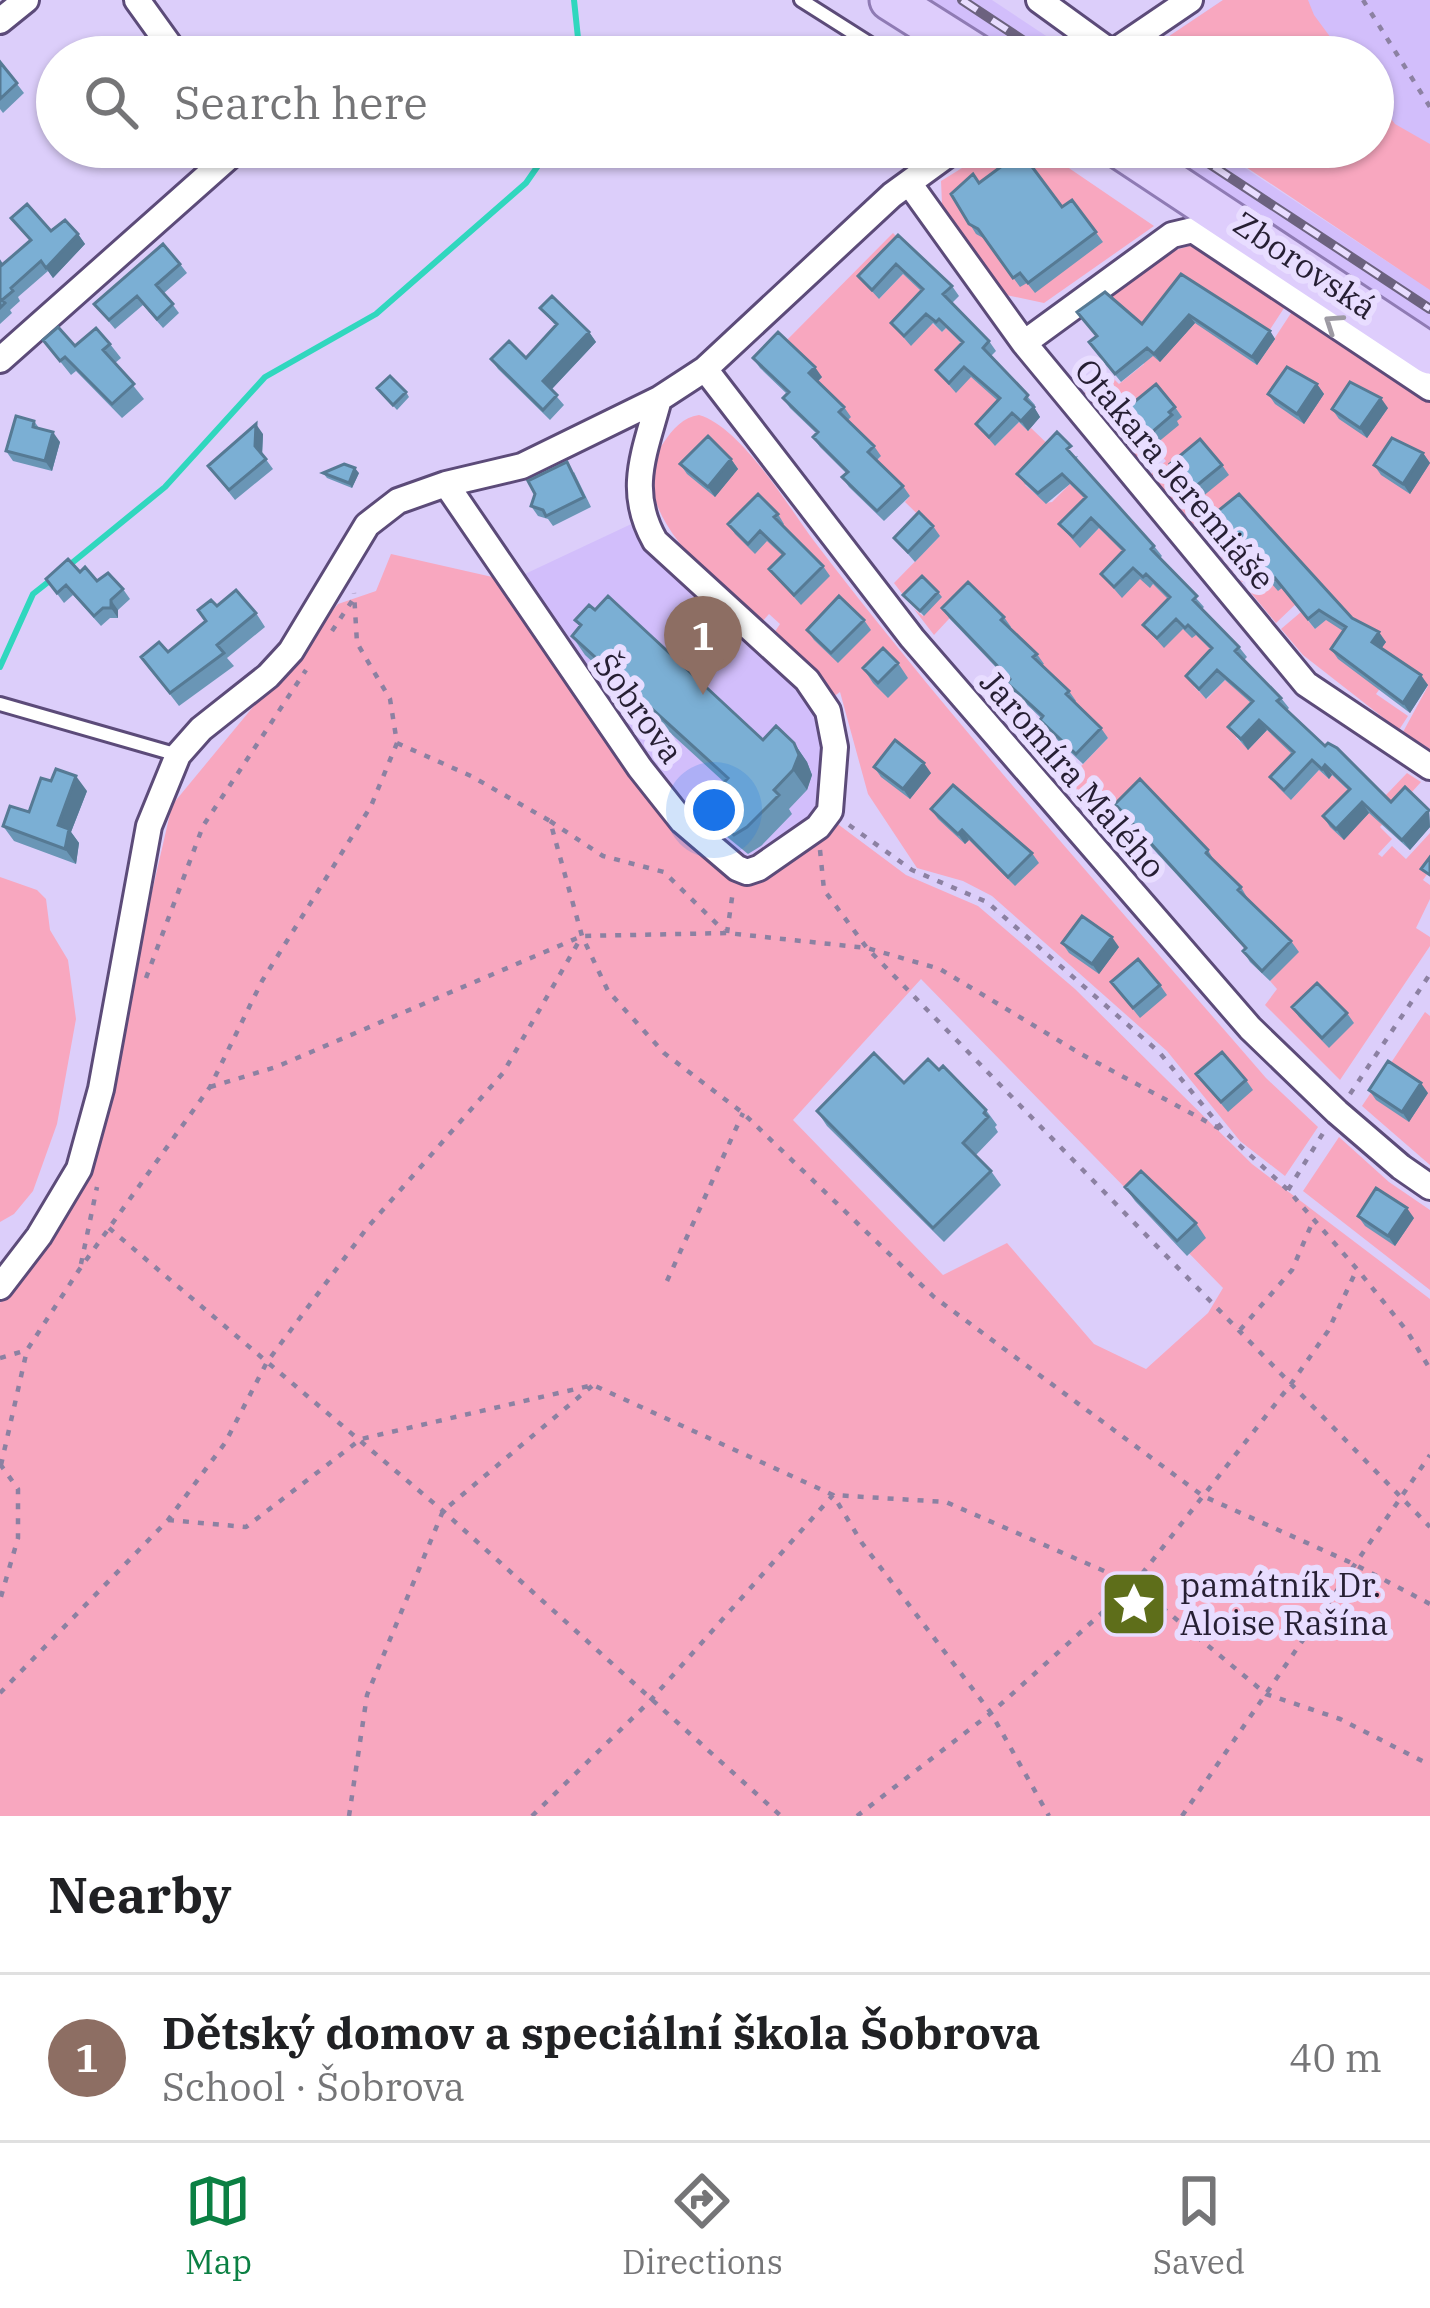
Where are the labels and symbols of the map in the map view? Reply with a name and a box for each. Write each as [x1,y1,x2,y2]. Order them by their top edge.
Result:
street label: Zborovská [1225,201,1385,328]
one-way arrow [1324,316,1346,338]
street label: Otakara Jeremiáše [1066,349,1285,598]
pin: 1 [664,596,742,695]
street label: Šobrova [585,644,694,771]
street label: Jaromíra Malého [971,661,1176,887]
your location [684,780,744,840]
place label: památník Dr. Aloise Rašína [1180,1563,1388,1644]
place icon: památník Dr. Aloise Rašína [1099,1569,1169,1639]

